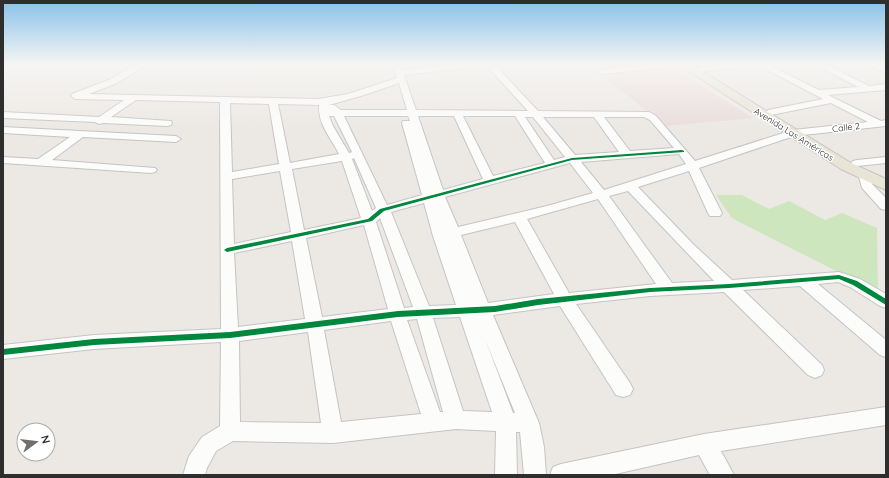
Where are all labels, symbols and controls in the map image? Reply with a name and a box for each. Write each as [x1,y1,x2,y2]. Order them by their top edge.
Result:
street label: Avenida Las Américas [752,105,836,163]
street label: Calle 2 [831,120,861,134]
north arrow [16,422,56,462]
text: N [38,434,53,445]

